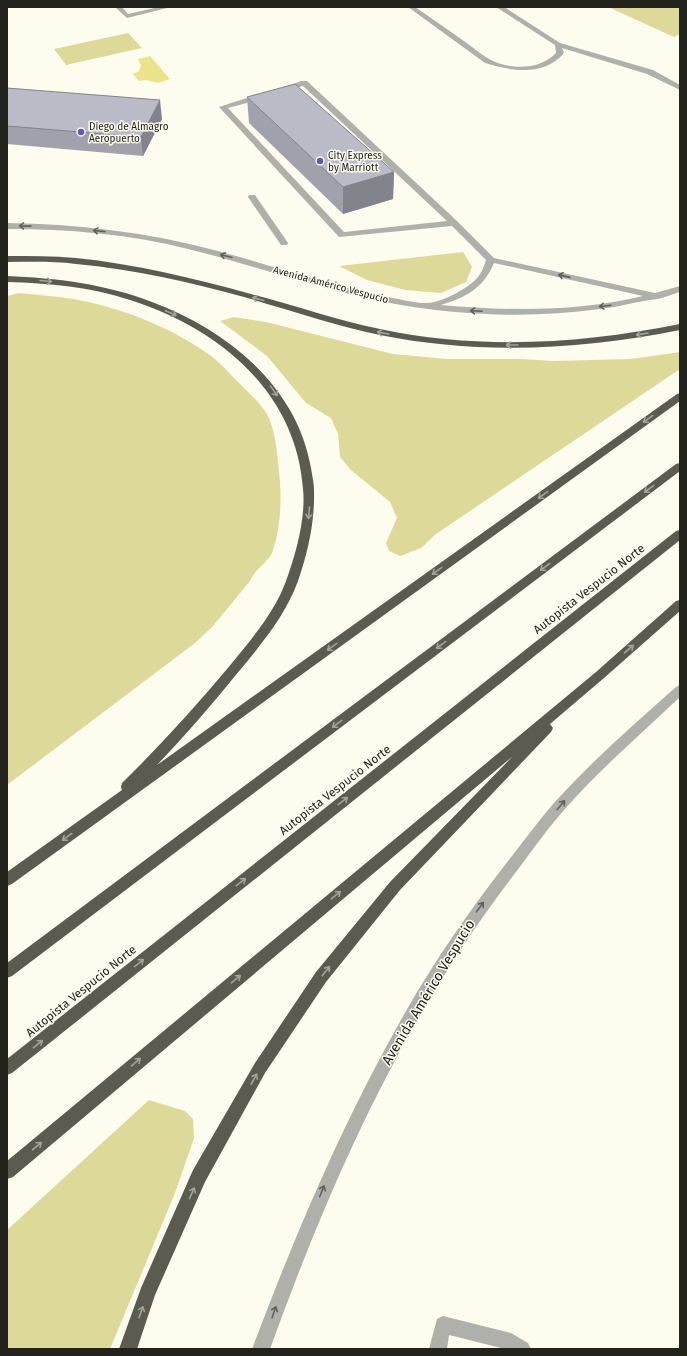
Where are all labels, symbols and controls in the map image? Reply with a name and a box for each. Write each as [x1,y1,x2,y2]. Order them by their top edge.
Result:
place label: Diego de Almagro Aeropuerto [89,121,169,145]
marker: Diego de Almagro Aeropuerto [76,127,86,137]
place label: City Express by Marriott [328,150,382,174]
marker: City Express by Marriott [315,156,325,166]
one-way arrow [19,222,32,230]
one-way arrow [93,227,106,234]
one-way arrow [220,252,233,259]
street label: Avenida Américo Vespucio [272,264,390,306]
one-way arrow [558,272,571,280]
one-way arrow [39,277,52,285]
one-way arrow [252,294,265,302]
one-way arrow [599,302,612,310]
one-way arrow [470,307,483,314]
one-way arrow [165,310,177,317]
one-way arrow [377,329,390,337]
one-way arrow [636,331,649,339]
one-way arrow [506,341,519,349]
one-way arrow [270,385,278,396]
one-way arrow [643,415,654,423]
one-way arrow [643,485,654,494]
one-way arrow [537,491,548,499]
one-way arrow [305,506,313,519]
street label: Autopista Vespucio Norte [530,541,648,637]
one-way arrow [539,563,550,572]
one-way arrow [432,567,443,575]
one-way arrow [435,641,446,650]
one-way arrow [326,643,337,651]
one-way arrow [624,645,634,654]
one-way arrow [332,719,343,728]
street label: Autopista Vespucio Norte [276,742,394,838]
one-way arrow [337,797,348,805]
one-way arrow [556,800,565,811]
one-way arrow [61,833,72,841]
one-way arrow [236,877,247,886]
one-way arrow [330,891,341,900]
one-way arrow [476,902,484,913]
street label: Avenida Américo Vespucio [378,917,479,1068]
street label: Autopista Vespucio Norte [23,942,139,1040]
one-way arrow [134,958,145,967]
one-way arrow [322,965,331,976]
one-way arrow [231,974,241,983]
one-way arrow [32,1039,43,1048]
one-way arrow [131,1058,142,1067]
one-way arrow [251,1073,259,1085]
one-way arrow [31,1141,42,1150]
one-way arrow [319,1186,327,1198]
one-way arrow [189,1187,196,1199]
one-way arrow [137,1307,145,1319]
one-way arrow [271,1307,279,1319]

